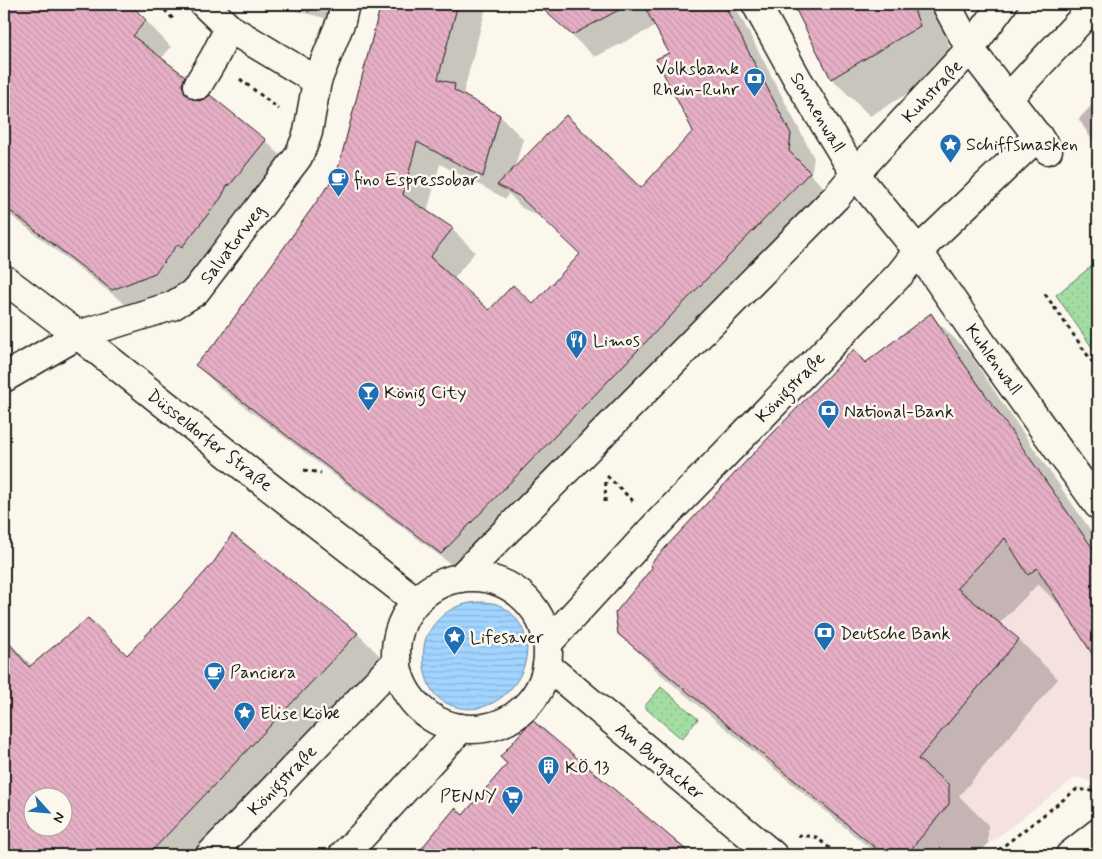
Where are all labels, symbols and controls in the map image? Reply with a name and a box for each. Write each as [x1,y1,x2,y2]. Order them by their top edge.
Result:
street label: Kuhstraße [897,55,968,129]
place label: Volksbank Rhein-Ruhr [653,57,740,102]
bank icon: Volksbank Rhein-Ruhr [743,66,767,97]
street label: Sonnenwall [784,68,850,157]
place icon: Schiffsmasken [938,132,962,163]
place label: Schiffsmasken [966,133,1078,157]
cafe icon: fino Espressobar [326,167,350,198]
place label: fino Espressobar [354,168,479,192]
street label: Salvatorweg [195,200,271,289]
street label: Kuhlenwall [959,319,1027,400]
restaurant icon: Limos [565,328,589,359]
place label: Limos [593,329,640,353]
street label: Königstraße [751,347,832,430]
bar icon: König City [356,380,380,411]
place label: König City [384,381,466,407]
street label: Düsseldorfer Straße [142,384,277,497]
bank icon: National-Bank [816,399,840,430]
place label: National-Bank [844,400,954,424]
bank icon: Deutsche Bank [812,621,836,652]
place label: Deutsche Bank [840,622,951,646]
place icon: Lifesaver [442,625,466,656]
place label: Lifesaver [470,626,544,650]
cafe icon: Panciera [202,660,226,691]
place label: Panciera [230,661,296,685]
place icon: Elise Köbe [232,701,256,732]
place label: Elise Köbe [260,702,340,726]
street label: Am Burgacker [610,717,709,806]
street label: Königstraße [243,740,324,823]
building icon: KÖ 13 [537,755,561,786]
place label: KÖ 13 [565,756,610,780]
supermarket icon: PENNY [501,784,525,815]
place label: PENNY [440,785,497,809]
north arrow [22,786,72,836]
text: N [49,809,69,826]

